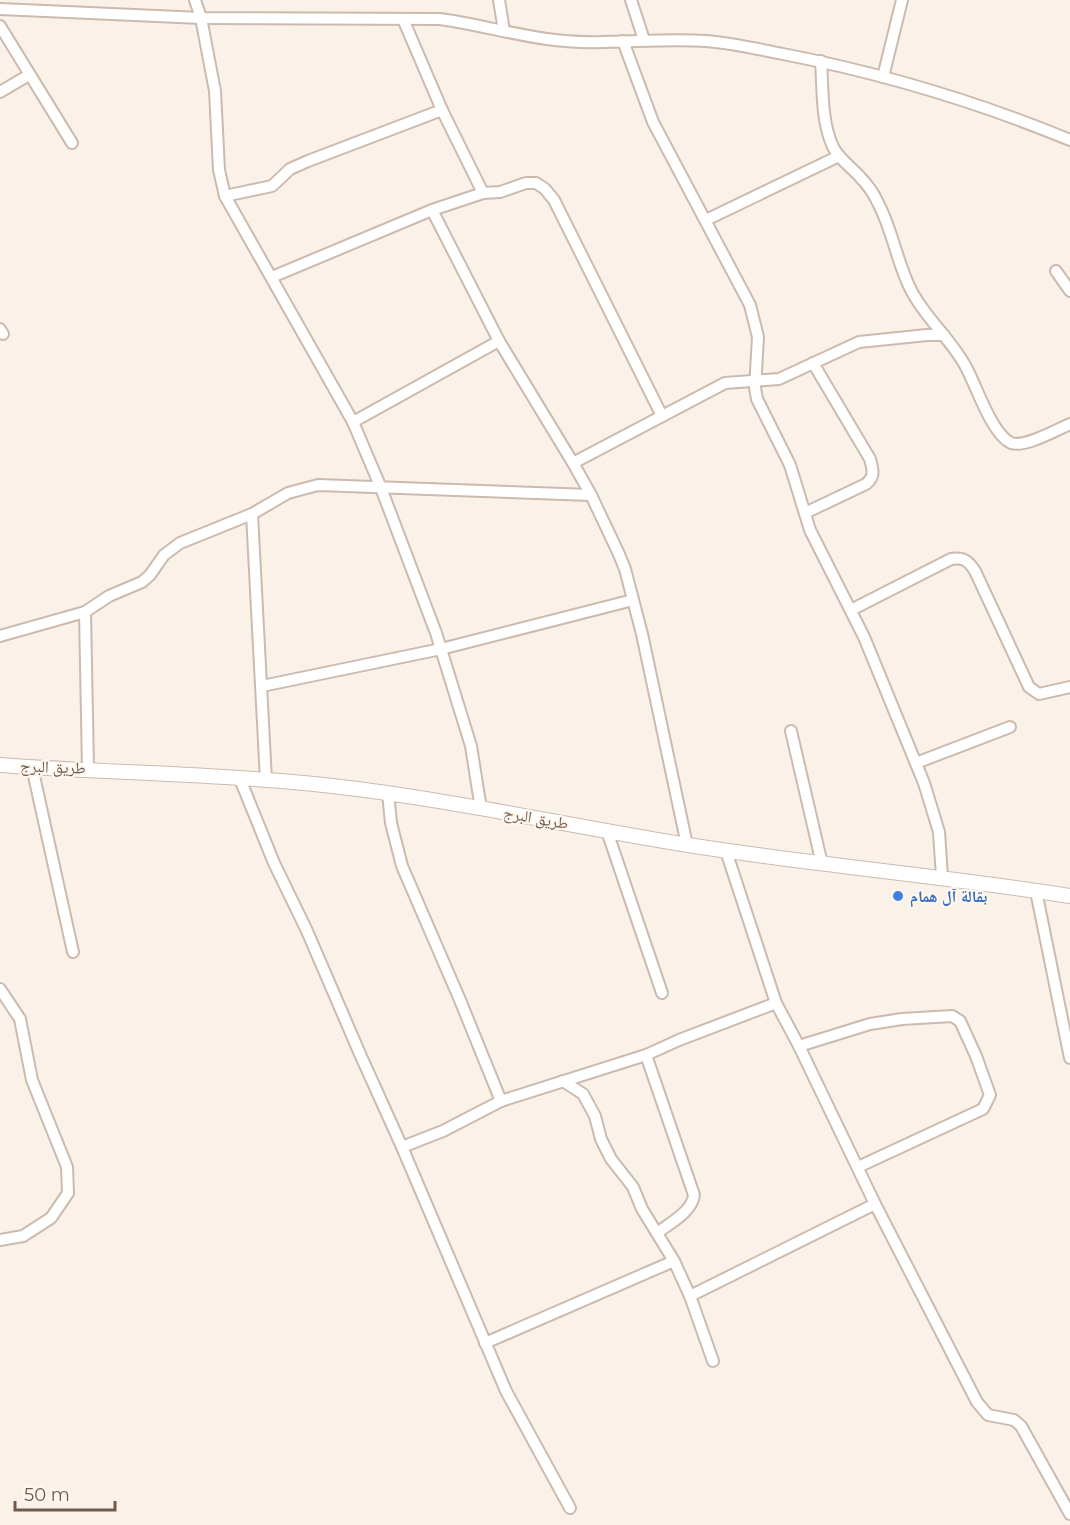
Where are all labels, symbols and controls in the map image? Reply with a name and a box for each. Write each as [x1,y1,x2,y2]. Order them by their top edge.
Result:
street label: طريق البرج [20,756,86,779]
street label: طريق البرج [502,803,570,834]
place label: بقالة آل همام [910,887,987,908]
marker: بقالة آل همام [891,889,905,903]
scale bar [15,1474,116,1512]
text: 50 m [24,1484,70,1506]

